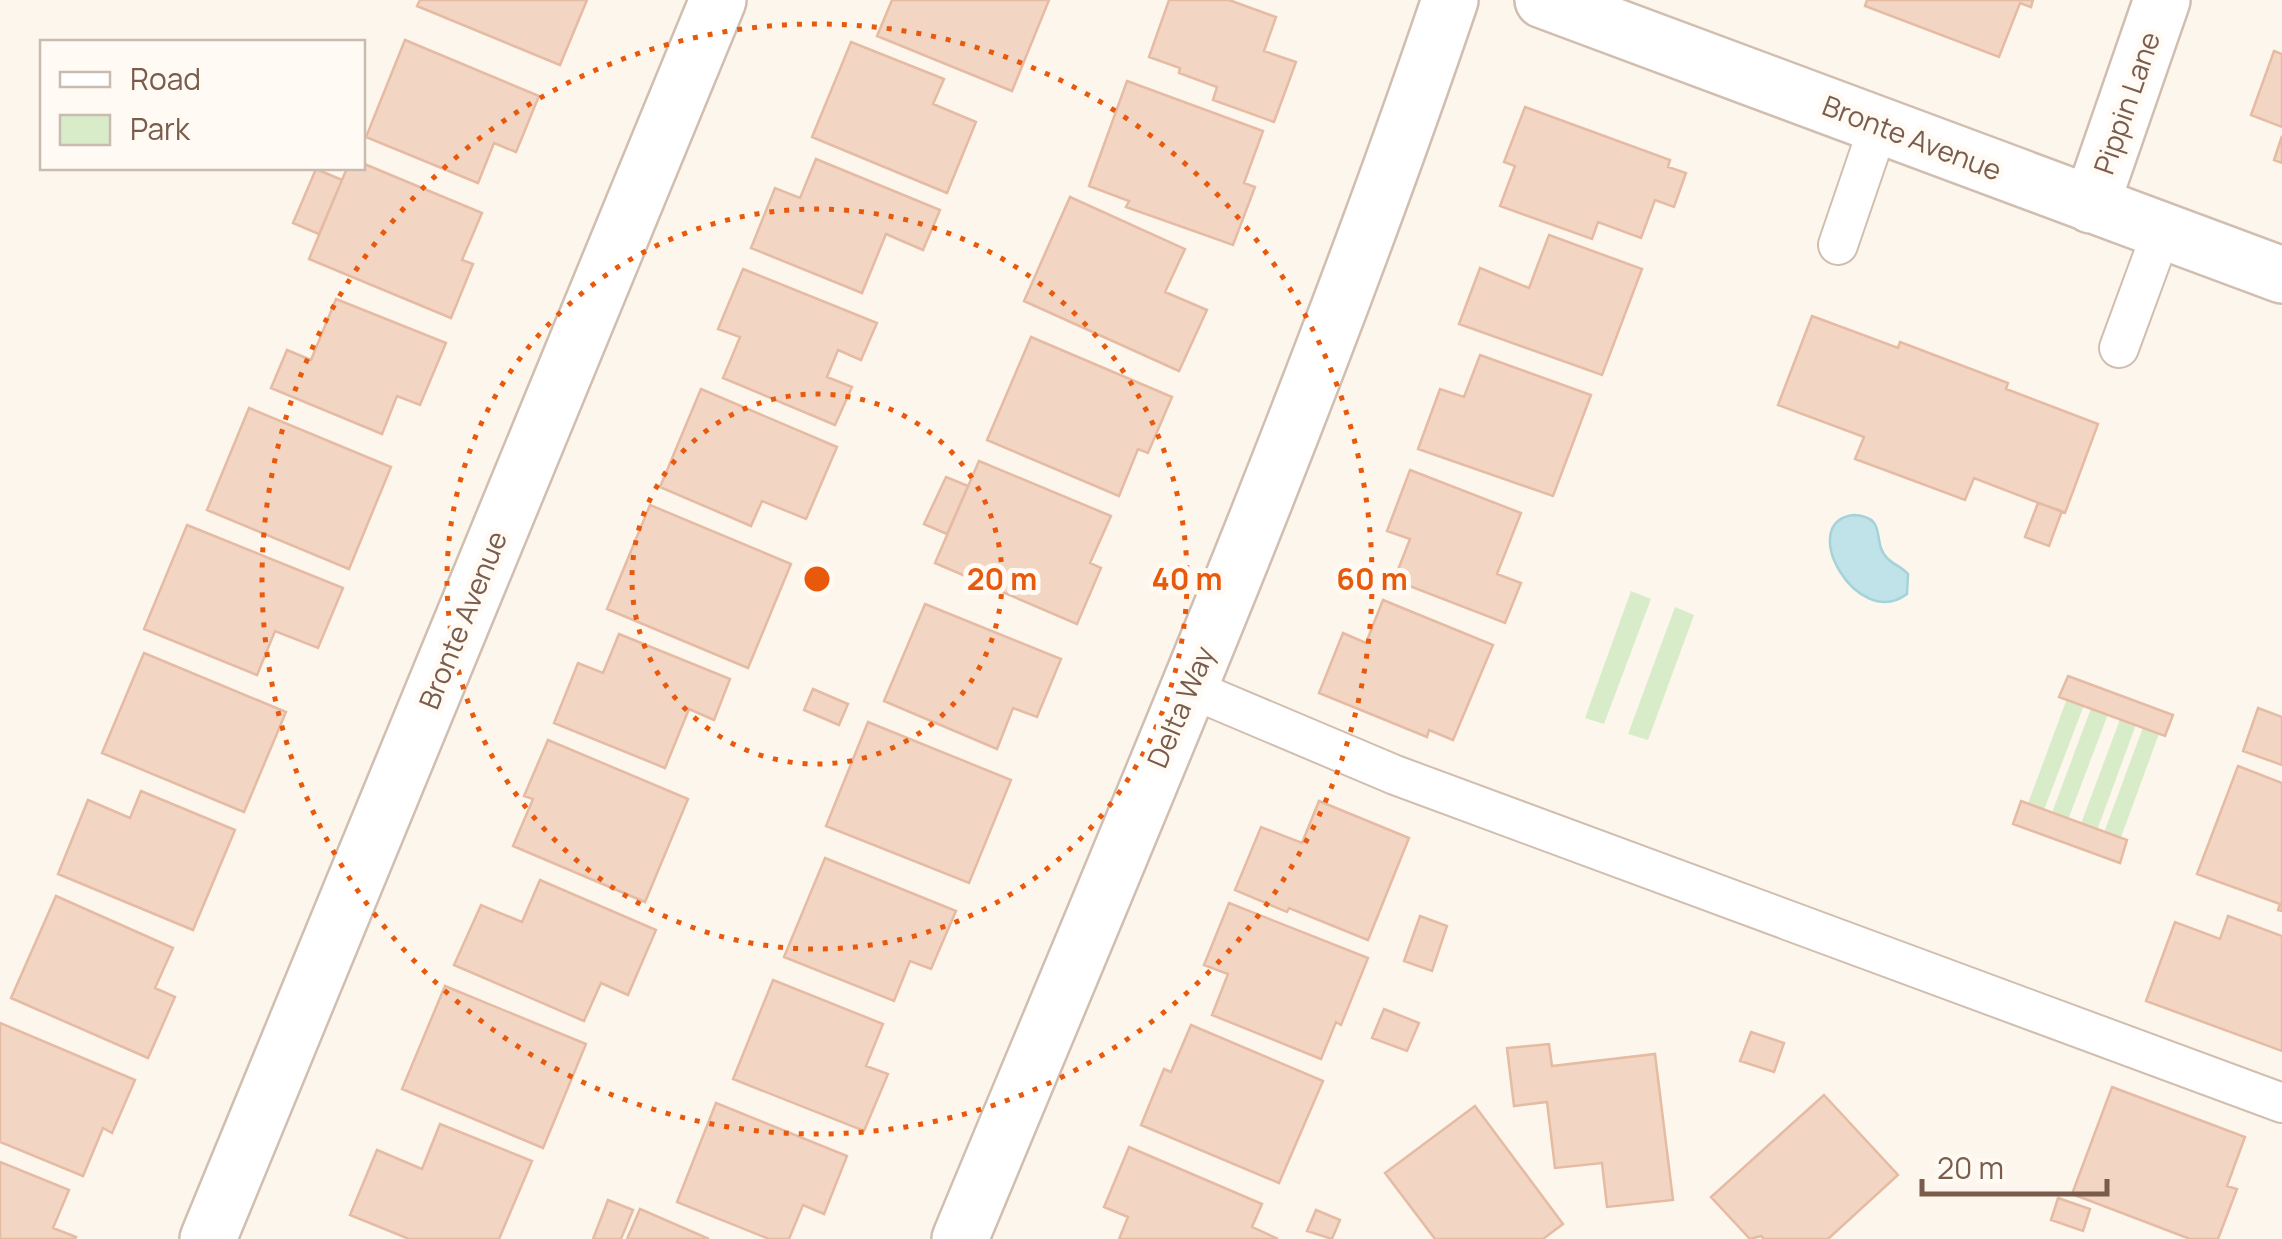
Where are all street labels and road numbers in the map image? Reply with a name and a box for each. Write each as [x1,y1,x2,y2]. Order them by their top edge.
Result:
street label: Pippin Lane [2084,26,2168,179]
street label: Bronte Avenue [1817,86,2007,189]
street label: Bronte Avenue [409,525,515,714]
street label: Delta Way [1137,640,1223,773]

